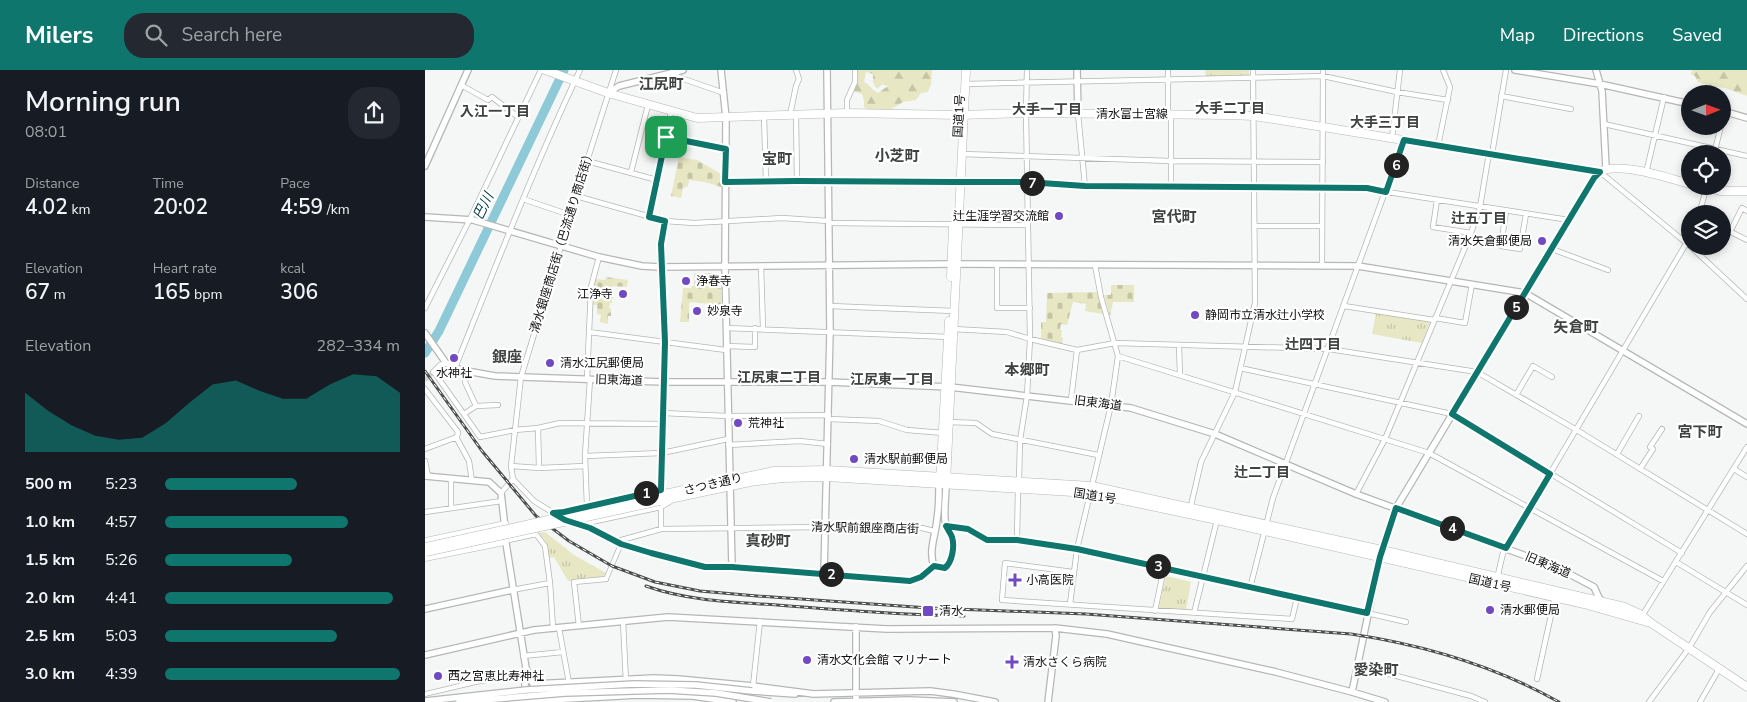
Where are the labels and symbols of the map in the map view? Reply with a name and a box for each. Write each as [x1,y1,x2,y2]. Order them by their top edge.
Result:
district label: 江尻町 [638,74,684,94]
north arrow [1681,85,1731,135]
street label: 国道1号 [950,94,968,138]
district label: 大手二丁目 [1195,99,1265,118]
district label: 大手一丁目 [1012,100,1082,119]
district label: 入江一丁目 [460,102,530,121]
street label: 清水富士宮線 [1096,106,1168,122]
district label: 大手三丁目 [1350,113,1420,132]
pin [645,116,687,158]
district label: 小芝町 [874,146,920,166]
street label: 清水銀座商店街（巴流通り商店街） [526,147,598,335]
district label: 宝町 [762,149,792,169]
pin: 6 [1383,152,1409,178]
pin: 7 [1019,170,1045,196]
water label: 巴川 [469,188,499,223]
district label: 宮代町 [1151,207,1197,227]
place label: 辻生涯学習交流館 [953,208,1049,224]
district label: 辻五丁目 [1451,209,1507,228]
marker: 辻生涯学習交流館 [1053,210,1065,222]
place label: 清水矢倉郵便局 [1448,233,1532,249]
marker: 清水矢倉郵便局 [1536,235,1548,247]
place label: 浄春寺 [696,273,732,289]
marker: 浄春寺 [680,275,692,287]
place label: 江浄寺 [577,286,613,302]
marker: 江浄寺 [617,288,629,300]
pin: 5 [1503,294,1529,320]
place label: 妙泉寺 [707,303,743,319]
marker: 妙泉寺 [691,305,703,317]
place label: 静岡市立清水辻小学校 [1205,307,1325,323]
marker: 静岡市立清水辻小学校 [1189,309,1201,321]
district label: 矢倉町 [1553,317,1599,337]
district label: 辻四丁目 [1285,335,1341,354]
district label: 銀座 [492,347,522,367]
marker: 水神社 [448,352,460,364]
place label: 清水江尻郵便局 [560,355,644,371]
marker: 清水江尻郵便局 [544,357,556,369]
district label: 本郷町 [1004,360,1050,380]
place label: 水神社 [436,365,472,381]
district label: 江尻東二丁目 [737,368,821,387]
district label: 江尻東一丁目 [850,370,934,389]
street label: 旧東海道 [595,371,643,389]
street label: 旧東海道 [1073,392,1123,414]
place label: 荒神社 [748,415,784,431]
marker: 荒神社 [732,417,744,429]
district label: 宮下町 [1677,422,1723,442]
place label: 清水駅前郵便局 [864,451,948,467]
marker: 清水駅前郵便局 [848,453,860,465]
district label: 辻二丁目 [1234,463,1290,482]
street label: さつき通り [682,469,744,499]
pin: 1 [633,480,659,506]
street label: 国道1号 [1072,485,1118,507]
pin: 4 [1439,516,1465,540]
street label: 清水駅前銀座商店街 [811,519,919,537]
district label: 真砂町 [745,531,791,551]
street label: 旧東海道 [1523,548,1573,582]
pin: 3 [1145,554,1171,578]
pin: 2 [819,562,843,586]
street label: 国道1号 [1467,570,1513,596]
place label: 小高医院 [1026,572,1074,588]
marker: 小高医院 [1008,573,1022,587]
place label: 清水郵便局 [1500,602,1560,618]
place label: 清水 [939,603,963,619]
marker: 清水 [921,604,935,618]
marker: 清水郵便局 [1484,604,1496,616]
place label: 清水文化会館 マリナート [817,652,952,668]
marker: 清水文化会館 マリナート [801,654,813,666]
place label: 清水さくら病院 [1023,654,1107,670]
marker: 清水さくら病院 [1005,655,1019,669]
district label: 愛染町 [1353,660,1399,680]
place label: 西之宮恵比寿神社 [448,668,544,684]
marker: 西之宮恵比寿神社 [432,670,444,682]

